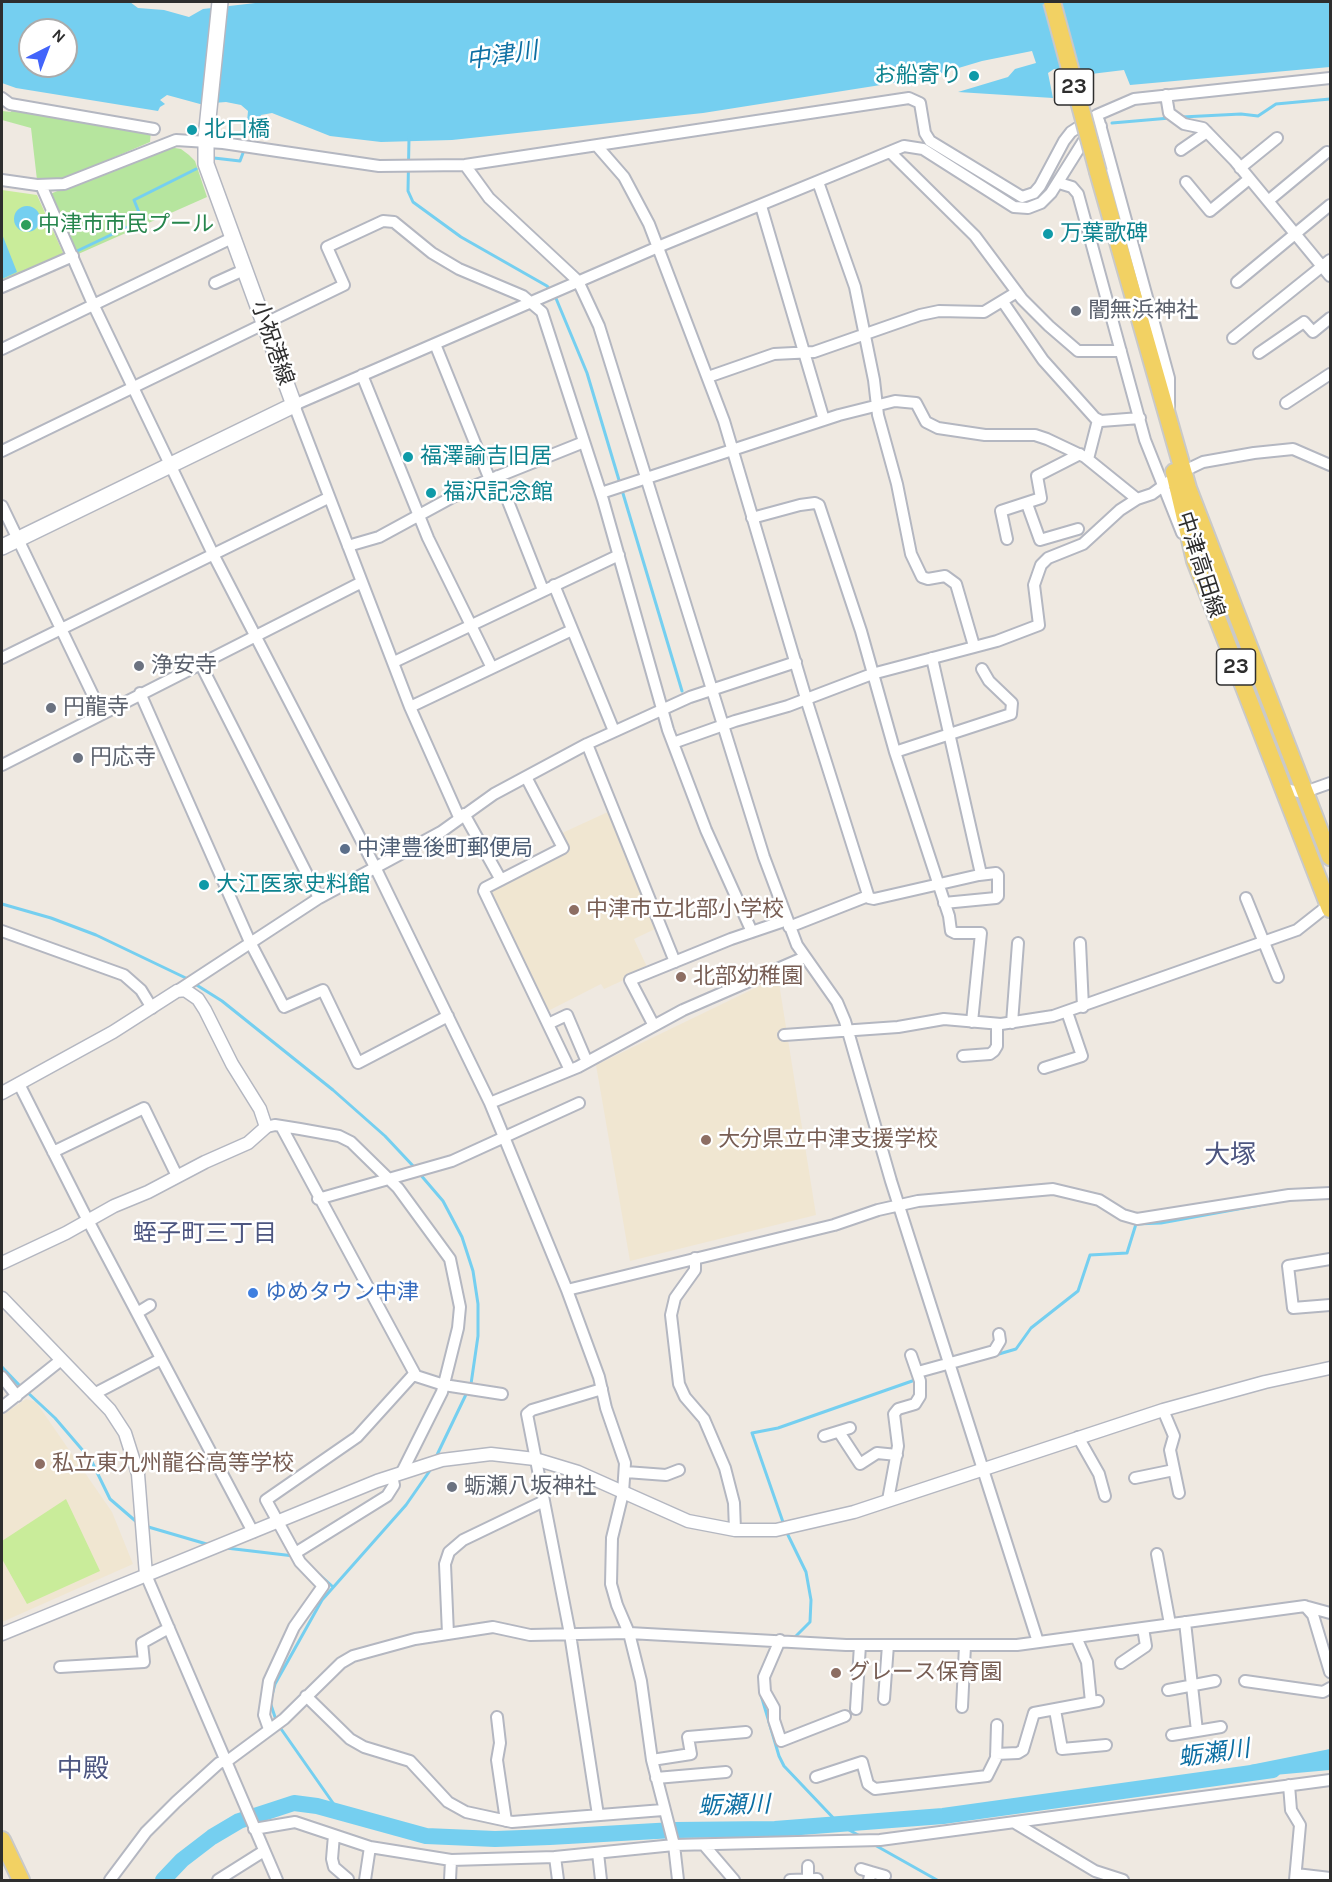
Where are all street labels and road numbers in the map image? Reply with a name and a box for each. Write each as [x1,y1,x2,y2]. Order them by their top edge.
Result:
road number: 23 [1054,69,1094,105]
street label: 小祝港線 [245,297,299,389]
street label: 中津高田線 [1170,509,1230,621]
road number: 23 [1216,649,1256,685]

